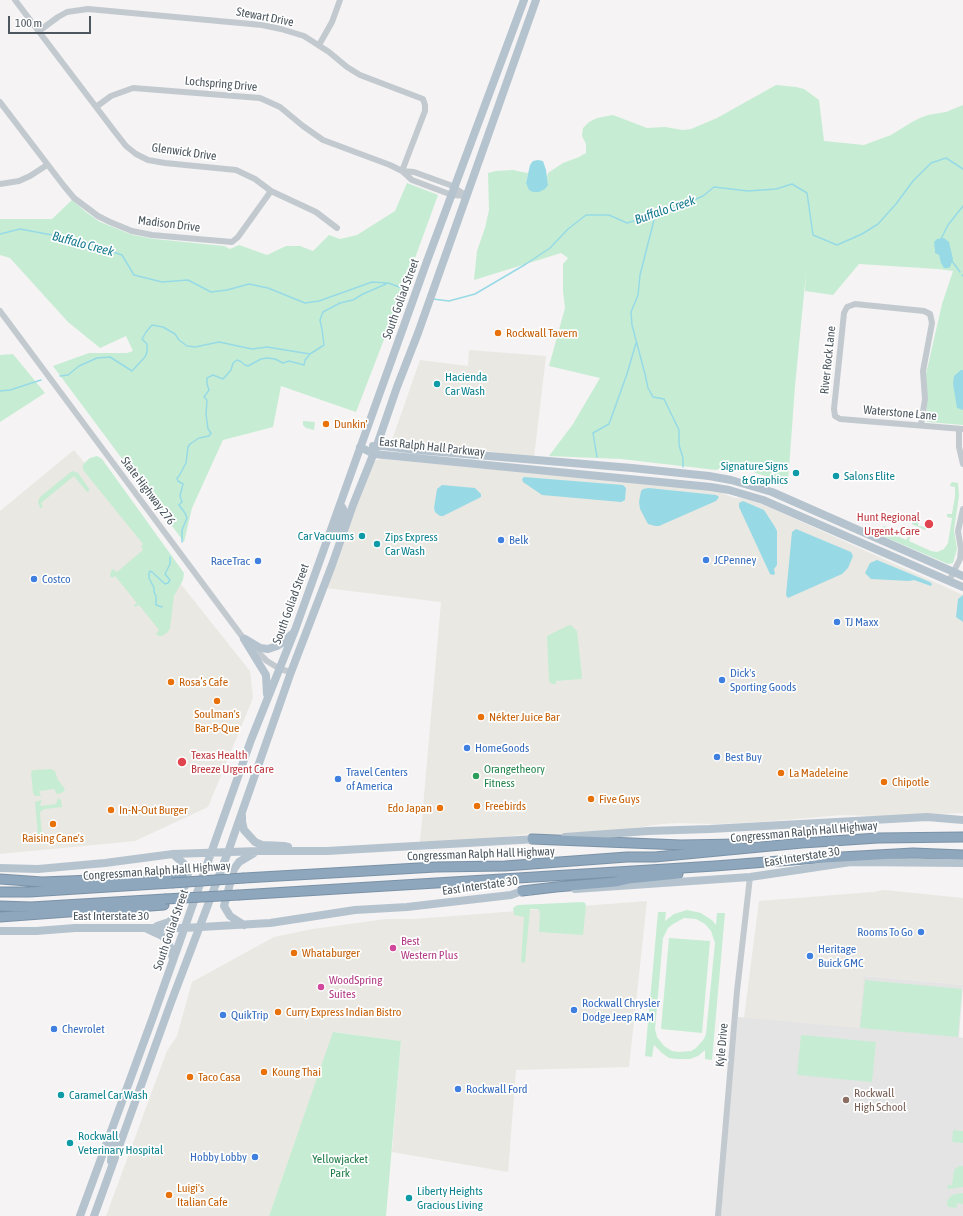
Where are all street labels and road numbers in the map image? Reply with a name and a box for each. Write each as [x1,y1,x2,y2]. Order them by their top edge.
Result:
street label: Stewart Drive [235,4,295,30]
street label: Lochspring Drive [184,74,258,94]
street label: Glenwick Drive [151,140,217,164]
street label: Madison Drive [137,213,201,235]
street label: South Goliad Street [380,257,422,341]
street label: River Rock Lane [817,325,839,395]
street label: Waterstone Lane [863,403,937,423]
street label: East Ralph Hall Parkway [378,434,486,460]
street label: State Highway 276 [118,454,178,528]
street label: South Goliad Street [270,562,312,646]
street label: Congressman Ralph Hall Highway [730,818,878,846]
street label: Congressman Ralph Hall Highway [407,844,555,864]
street label: East Interstate 30 [763,844,841,870]
street label: Congressman Ralph Hall Highway [83,859,231,883]
street label: East Interstate 30 [441,874,519,898]
street label: South Goliad Street [150,888,192,972]
street label: East Interstate 30 [73,909,149,923]
street label: Kyle Drive [713,1023,731,1067]

